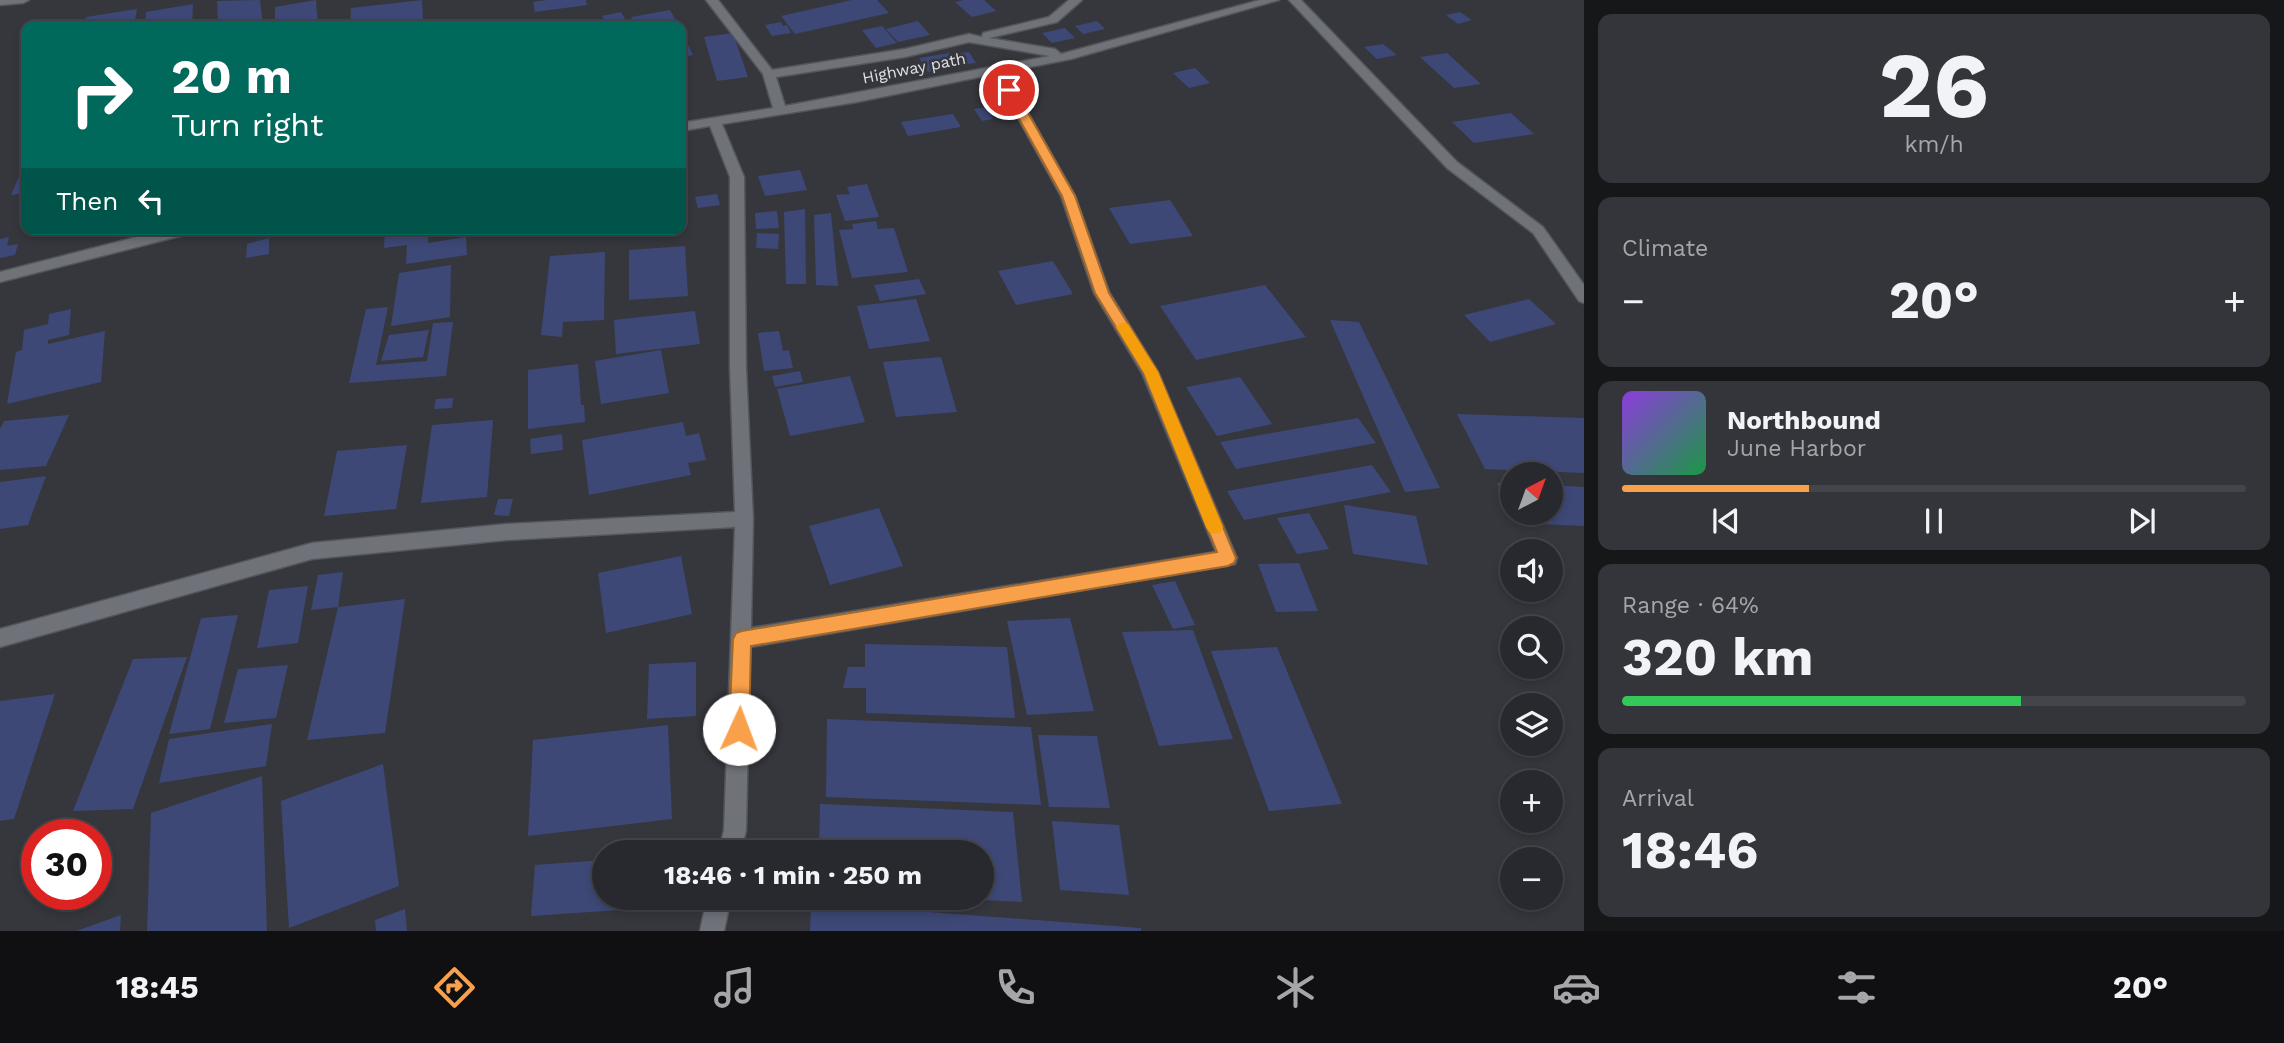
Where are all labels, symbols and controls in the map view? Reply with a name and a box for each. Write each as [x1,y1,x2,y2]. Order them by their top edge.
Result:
text: 26 [1879,32,1989,139]
text: 20 m [171,47,292,105]
icon: right [56,49,147,140]
street label: Highway path [861,49,967,87]
pin [979,60,1039,120]
icon: arrive [990,71,1028,109]
text: Turn right [171,106,323,144]
text: km/h [1904,131,1964,158]
icon: left [132,182,170,220]
text: Then [56,186,118,216]
text: Climate [1622,235,1708,262]
text: 20° [1889,270,1979,331]
text: − [1622,279,1645,323]
text: + [2223,279,2246,323]
text: Northbound [1727,405,1881,435]
text: June Harbor [1727,435,1866,462]
north arrow [1500,462,1563,525]
map controls [1500,462,1563,910]
icon: previous [1707,502,1745,540]
icon: pause [1915,502,1953,540]
icon: next [2123,502,2161,540]
button: sound [1500,539,1563,602]
text: Range · 64% [1622,592,1759,619]
button: search [1500,616,1563,679]
text: 320 km [1622,627,1813,688]
position arrow [702,692,776,766]
button: layers [1500,693,1563,756]
button: + [1500,770,1563,833]
text: Arrival [1622,785,1694,812]
speed limit sign: 30 [21,819,112,910]
text: 18:46 [1622,820,1758,881]
button: − [1500,847,1563,910]
text: 18:46 · 1 min · 250 m [664,860,922,890]
icon: directions [430,963,479,1012]
icon: music [710,963,759,1012]
icon: phone [991,963,1040,1012]
icon: climate [1271,963,1320,1012]
icon: car [1552,963,1601,1012]
icon: filters [1832,963,1881,1012]
text: 18:45 [116,968,199,1006]
text: 20° [2113,968,2168,1006]

